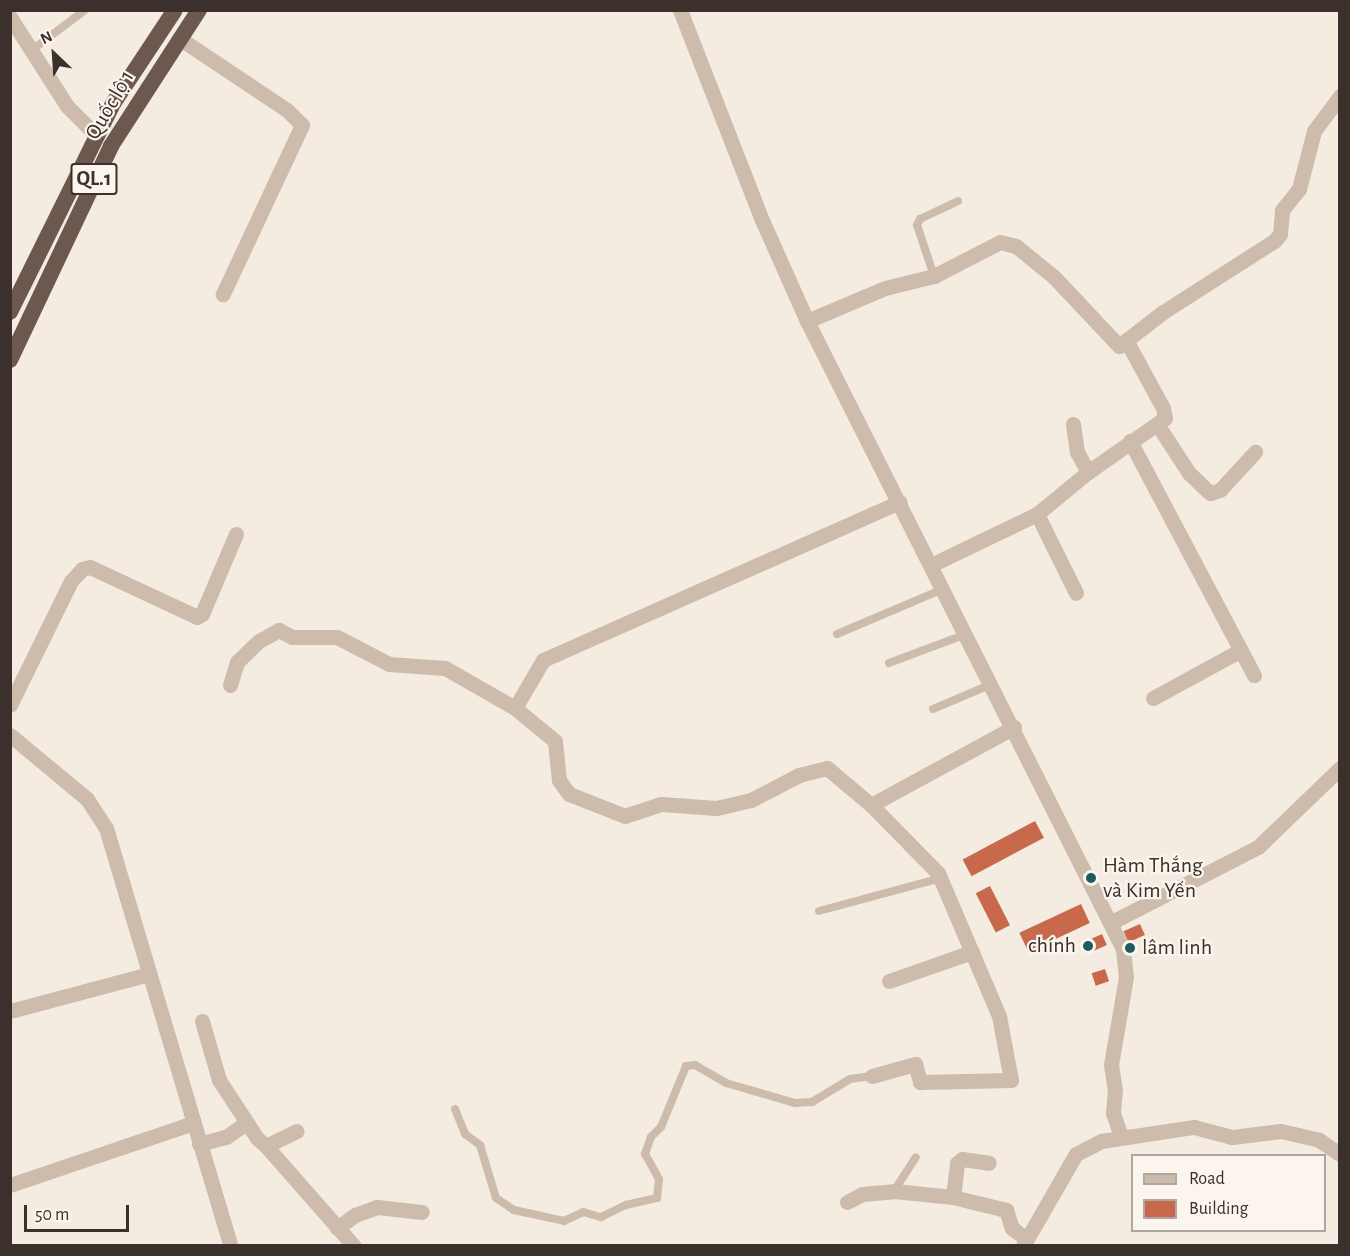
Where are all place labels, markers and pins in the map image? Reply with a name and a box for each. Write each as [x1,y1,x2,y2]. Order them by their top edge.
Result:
place label: Hàm Thắng và Kim Yến [1103,852,1203,903]
marker: Hàm Thắng và Kim Yến [1084,871,1098,885]
place label: chính [1028,933,1076,959]
place label: lâm linh [1142,935,1212,961]
marker: chính [1081,939,1095,953]
marker: lâm linh [1123,941,1137,955]

